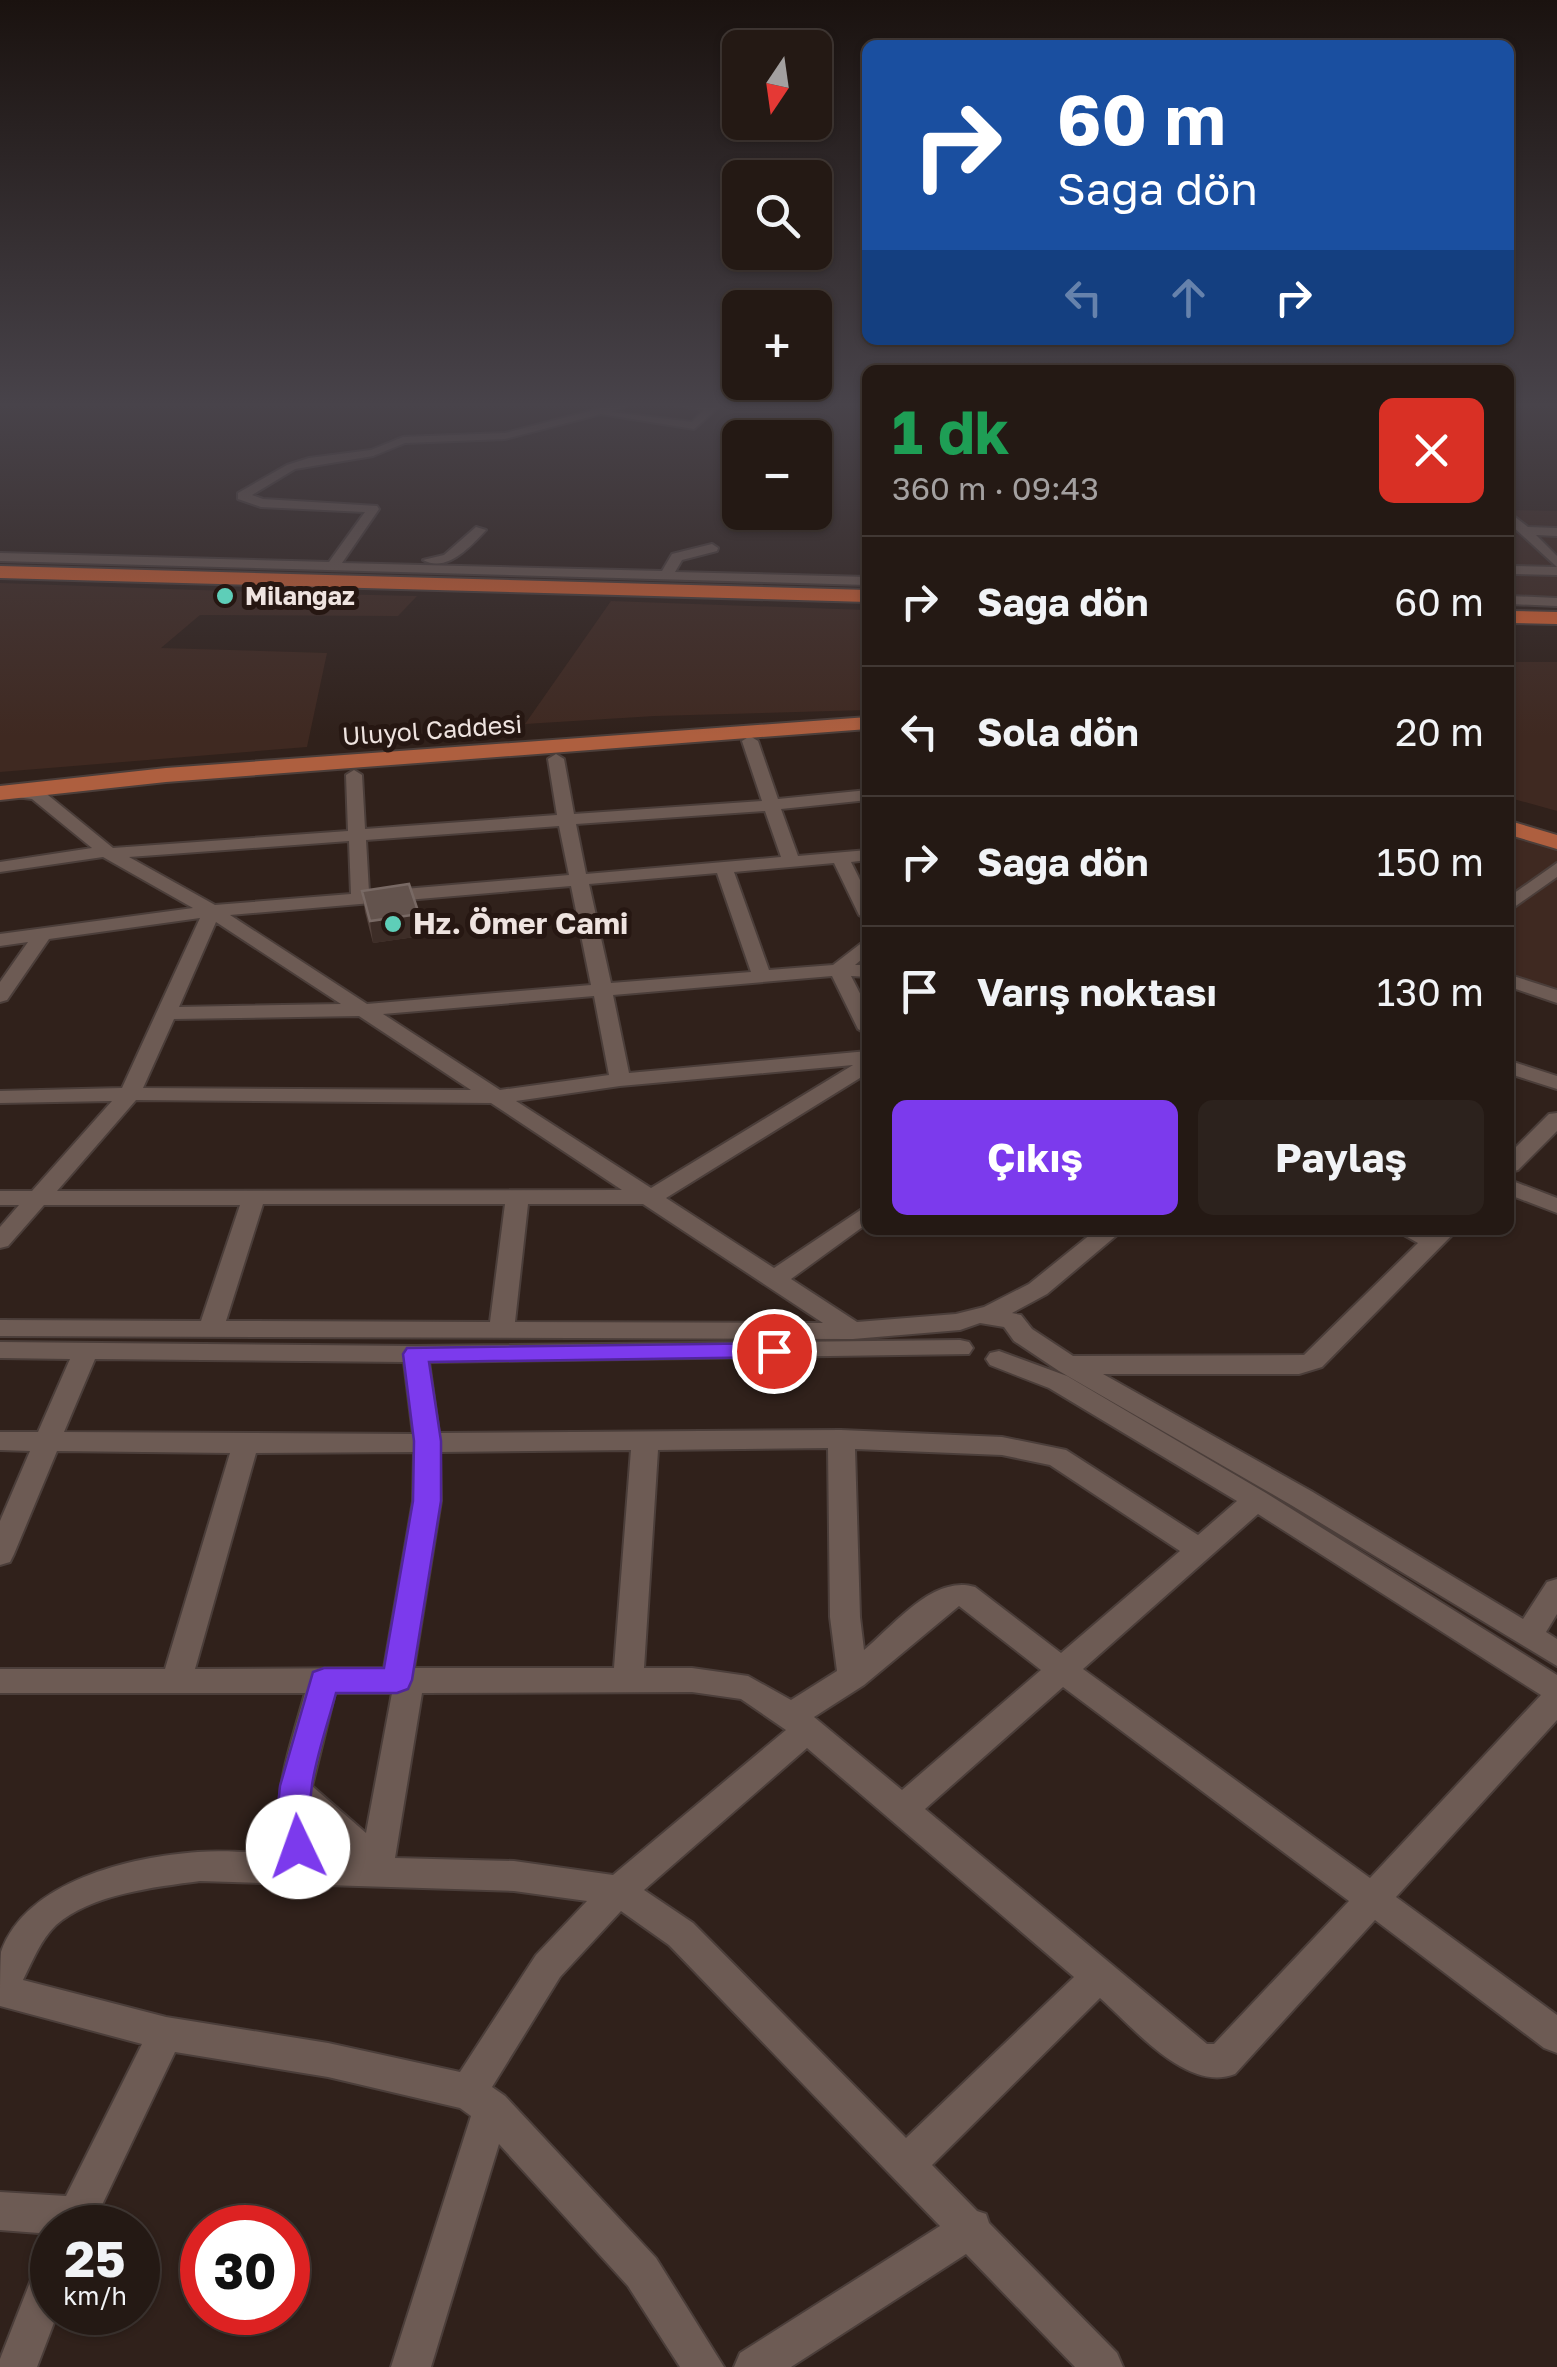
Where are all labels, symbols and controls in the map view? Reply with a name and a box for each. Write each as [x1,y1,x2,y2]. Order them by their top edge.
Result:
north arrow [722,30,832,140]
map controls [722,30,832,530]
text: 60 m [1057,76,1226,160]
icon: right [892,80,1022,210]
button: search [722,160,832,270]
text: Sağa dön [1057,161,1258,215]
icon: left [1056,270,1111,325]
icon: ahead [1161,270,1216,325]
icon: right [1266,270,1321,325]
button: + [722,290,832,400]
text: 1 dk [892,395,1010,467]
button: close [1379,398,1484,503]
button: − [722,420,832,530]
text: 360 m · 09:43 [892,469,1099,507]
icon: right [892,574,947,629]
text: Sağa dön [977,579,1149,624]
text: 60 m [1394,579,1484,624]
place label: Milangaz [245,580,355,611]
marker: Milangaz [214,585,236,607]
icon: left [892,704,947,759]
street label: Uluyol Caddesi [341,708,523,751]
text: Sola dön [977,709,1139,754]
text: 20 m [1395,709,1484,754]
icon: right [892,834,947,889]
text: Sağa dön [977,839,1149,884]
text: 150 m [1377,839,1484,884]
place label: Hz. Ömer Cami [413,905,628,941]
marker: Hz. Ömer Cami [382,913,404,935]
icon: arrive [892,964,947,1019]
text: Varış noktası [977,969,1217,1014]
text: 130 m [1377,969,1484,1014]
button: Çıkış [892,1100,1178,1215]
button: Paylaş [1198,1100,1484,1215]
pin [732,1309,817,1394]
icon: arrive [747,1324,802,1379]
position arrow [246,1795,350,1899]
speed limit sign: 30 [180,2205,310,2335]
text: 25 [64,2228,125,2288]
text: km/h [63,2280,127,2311]

